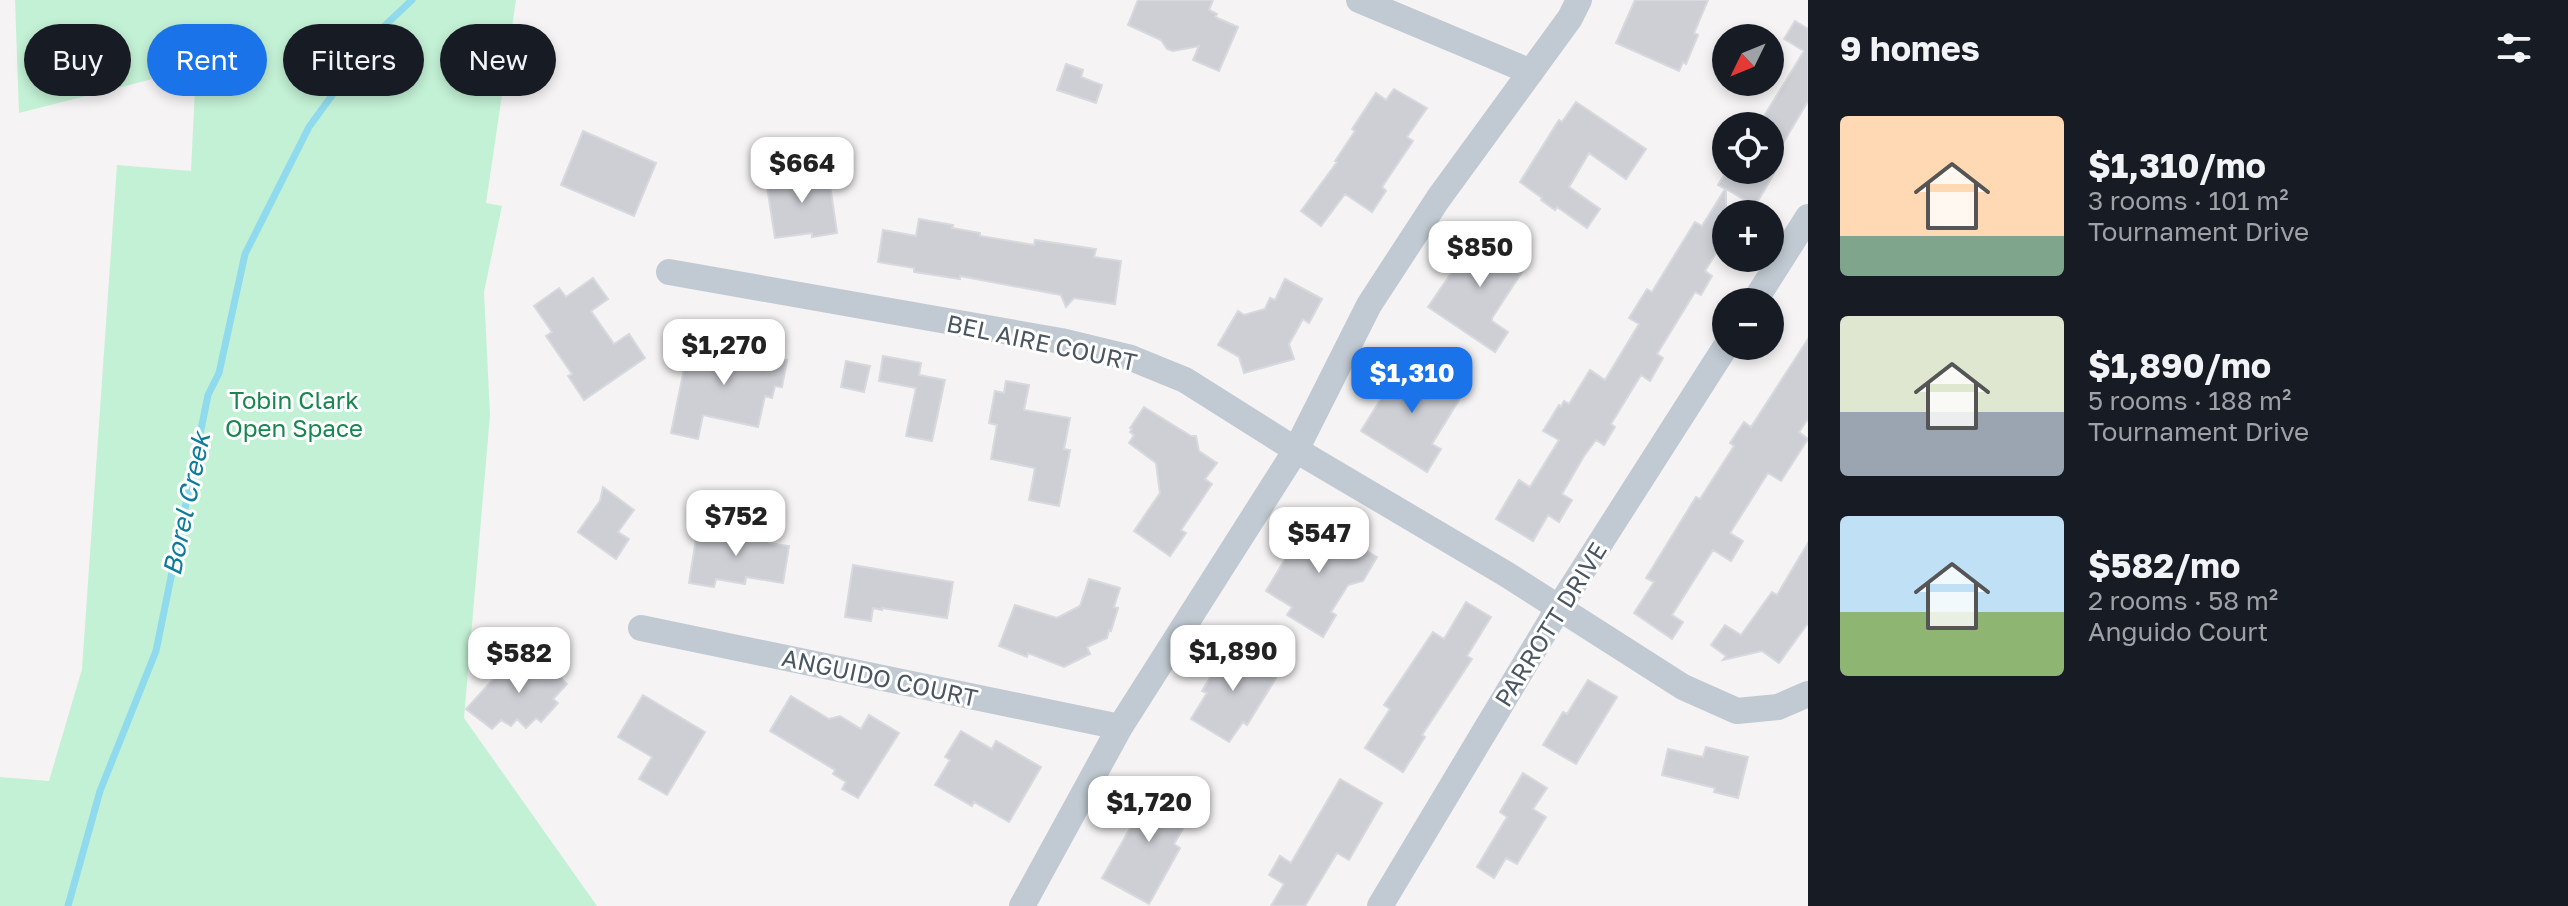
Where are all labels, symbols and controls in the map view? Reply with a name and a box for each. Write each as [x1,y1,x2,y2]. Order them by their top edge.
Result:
chip: Buy [24,24,131,96]
chip: Rent [147,24,267,96]
chip: Filters [283,24,424,96]
chip: New [440,24,556,96]
north arrow [1712,24,1784,96]
map controls [1712,24,1784,360]
icon: filters [2492,26,2536,70]
text: 9 homes [1840,28,1980,68]
button: locate [1712,112,1784,184]
pin: $664 [755,137,849,205]
text: $1,310/mo [2088,145,2266,185]
text: $664 [769,147,835,178]
icon: home [1904,148,2000,244]
text: 3 rooms · 101 m² [2088,185,2289,216]
button: + [1712,200,1784,272]
text: Tournament Drive [2088,216,2309,247]
pin: $850 [1433,221,1527,289]
text: $850 [1447,231,1513,262]
button: − [1712,288,1784,360]
street label: BEL AIRE COURT [944,308,1140,376]
pin: $1,270 [659,319,789,387]
text: $1,270 [681,329,767,360]
text: $1,890/mo [2088,345,2271,385]
pin: $1,310 [1347,347,1477,415]
icon: home [1904,348,2000,444]
text: $1,310 [1369,357,1455,388]
park label: Tobin Clark Open Space [225,385,363,442]
text: 5 rooms · 188 m² [2088,385,2291,416]
text: Tournament Drive [2088,416,2309,447]
water label: Borel Creek [156,428,217,578]
pin: $752 [689,490,783,558]
text: $752 [704,500,768,531]
pin: $547 [1272,507,1366,575]
text: $547 [1287,517,1351,548]
street label: PARROTT DRIVE [1488,537,1612,711]
text: $582/mo [2088,545,2241,585]
icon: home [1904,548,2000,644]
text: 2 rooms · 58 m² [2088,585,2278,616]
text: Anguido Court [2088,616,2268,647]
pin: $1,890 [1168,625,1298,693]
pin: $582 [472,627,566,695]
text: $1,890 [1188,635,1278,666]
text: $582 [486,637,552,668]
street label: ANGUIDO COURT [779,642,981,712]
pin: $1,720 [1084,776,1214,844]
text: $1,720 [1106,786,1192,817]

